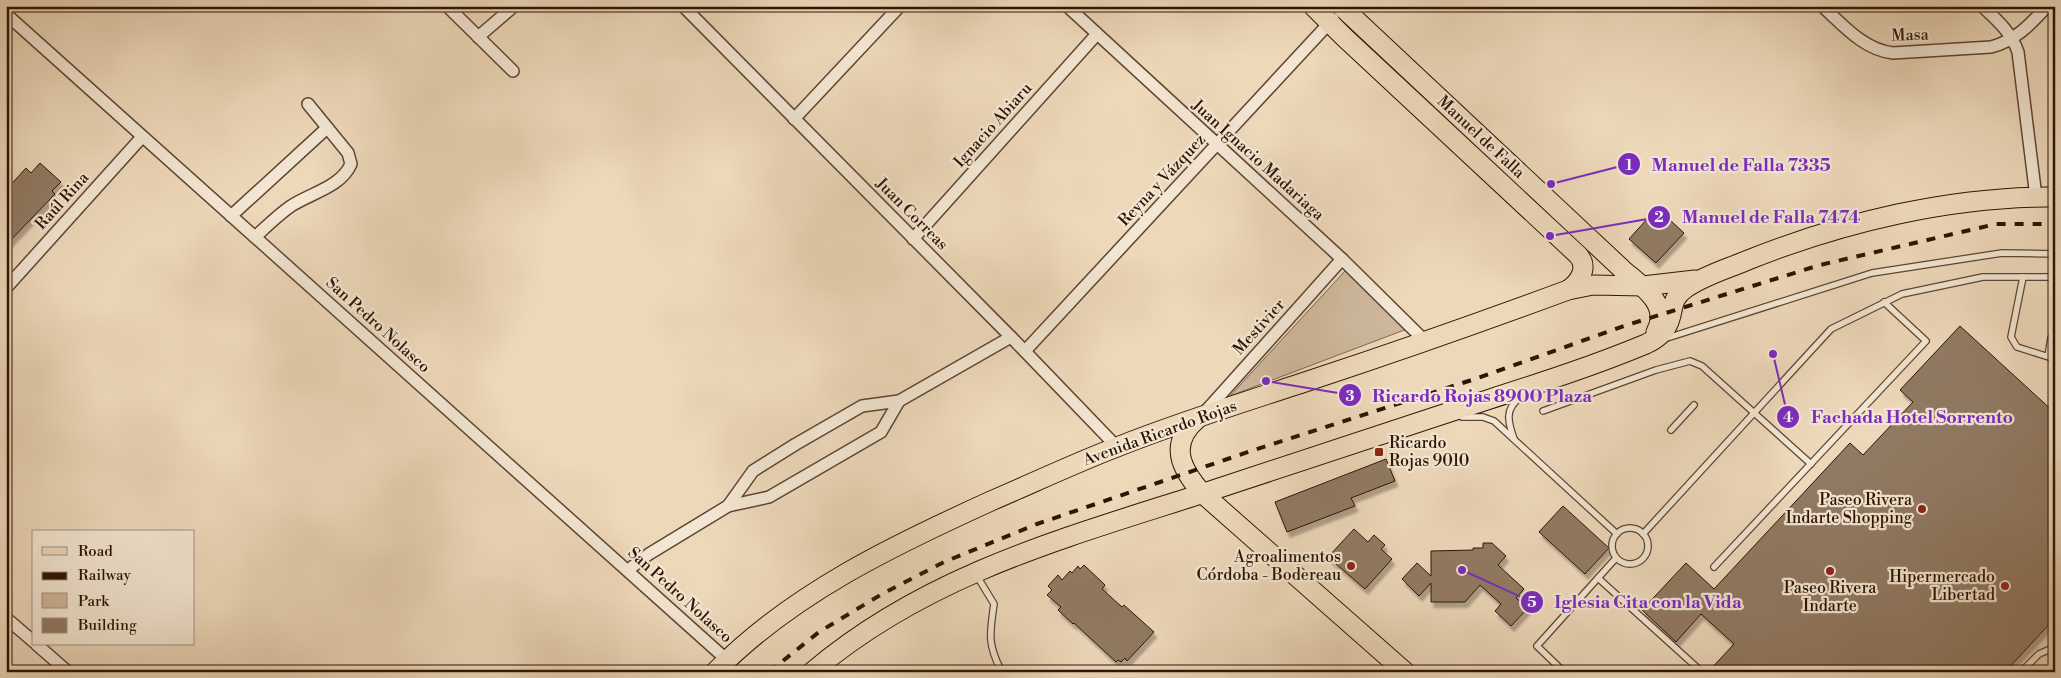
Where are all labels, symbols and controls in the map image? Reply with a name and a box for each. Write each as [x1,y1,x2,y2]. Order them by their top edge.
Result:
street label: Masa [1891,24,1930,46]
street label: Ignacio Abiaru [950,78,1036,172]
street label: Manuel de Falla [1433,91,1530,183]
street label: Juan Ignacio Madariaga [1187,95,1329,225]
street label: Reyna y Vázquez [1114,130,1210,230]
callout: Manuel de Falla 7335 [1617,148,1841,181]
text: Manuel de Falla 7335 [1651,154,1831,177]
text: 1 [1625,156,1633,175]
street label: Raúl Rina [31,167,94,234]
street label: Juan Correas [871,173,952,254]
callout: Manuel de Falla 7474 [1646,201,1870,234]
text: Manuel de Falla 7474 [1682,206,1860,229]
text: 2 [1654,208,1664,227]
street label: San Pedro Nolasco [322,273,434,377]
street label: Mestivier [1229,295,1289,359]
callout: Ricardo Rojas 8900 Plaza [1337,379,1602,412]
text: Ricardo Rojas 8900 Plaza [1372,385,1592,408]
text: 3 [1345,387,1355,406]
street label: Avenida Ricardo Rojas [1079,396,1240,470]
callout: Fachada Hotel Sorrento [1776,401,2023,434]
text: Fachada Hotel Sorrento [1811,406,2013,429]
text: 4 [1783,408,1793,427]
place label: Ricardo Rojas 9010 [1389,433,1469,471]
marker: Ricardo Rojas 9010 [1373,446,1385,458]
place label: Paseo Rivera Indarte Shopping [1786,490,1913,528]
marker: Paseo Rivera Indarte Shopping [1916,503,1928,515]
legend [32,530,195,646]
text: Road [78,542,113,561]
street label: San Pedro Nolasco [624,543,736,647]
place label: Agroalimentos Córdoba - Bodereau [1197,547,1341,585]
marker: Agroalimentos Córdoba - Bodereau [1345,560,1357,572]
marker: Paseo Rivera Indarte [1824,565,1836,577]
text: Railway [78,566,132,585]
place label: Hipermercado Libertad [1889,567,1995,605]
place label: Paseo Rivera Indarte [1784,578,1877,616]
marker: Hipermercado Libertad [1999,580,2011,592]
callout: Iglesia Cita con la Vida [1519,586,1752,619]
text: Iglesia Cita con la Vida [1554,591,1742,614]
text: Park [78,592,110,611]
text: 5 [1527,593,1537,612]
text: Building [77,616,137,635]

